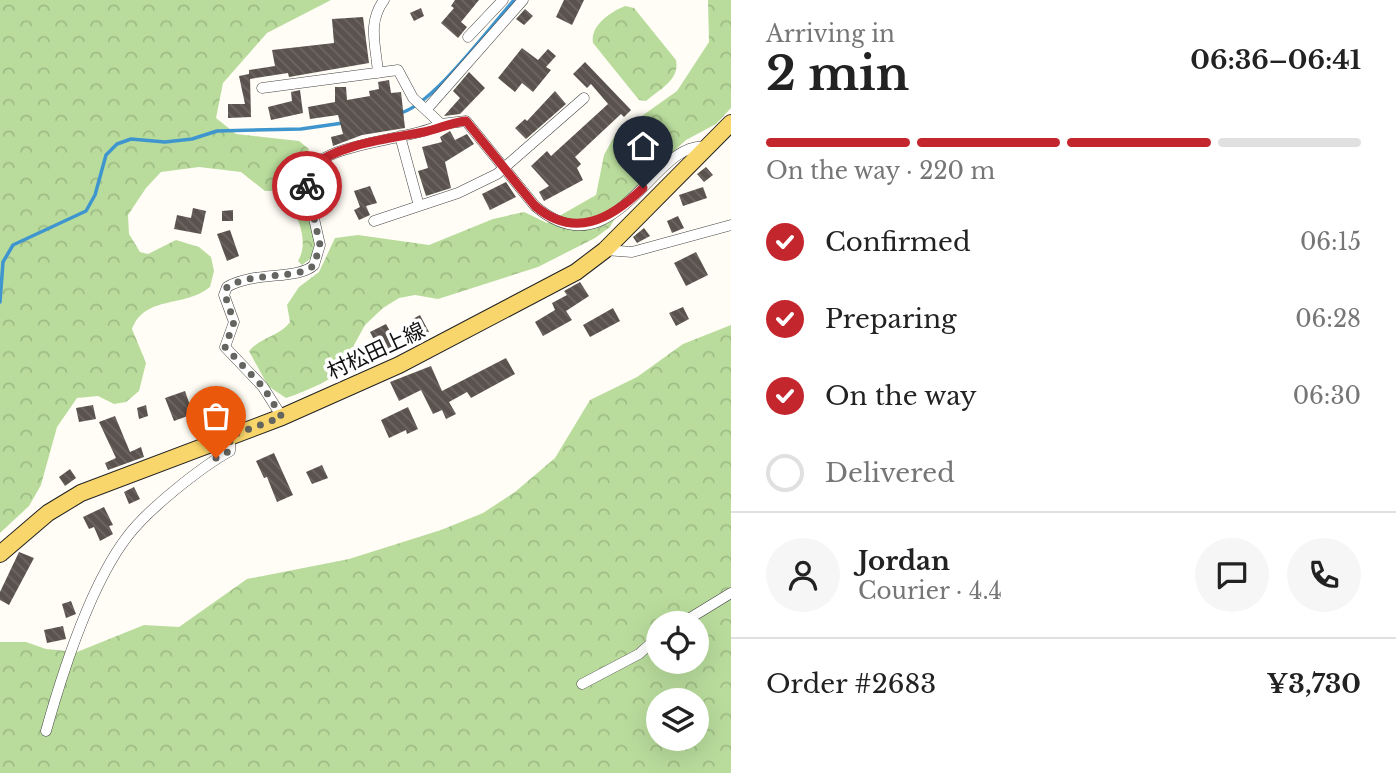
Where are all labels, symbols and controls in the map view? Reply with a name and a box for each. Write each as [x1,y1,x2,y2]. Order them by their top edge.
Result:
text: Arriving in [766,20,895,48]
text: 06:36–06:41 [1190,44,1361,76]
text: 2 min [766,45,909,102]
pin [613,116,673,188]
icon: home [624,127,662,165]
courier [272,151,342,221]
text: On the way · 220 m [766,157,995,185]
icon: bike [288,167,326,205]
icon: check [766,223,804,261]
text: Confirmed [825,226,970,258]
text: 06:15 [1300,228,1361,256]
icon: check [766,300,804,338]
text: Preparing [825,303,957,335]
text: 06:28 [1295,305,1361,333]
street label: 村松田上線 [323,317,429,385]
icon: check [766,377,804,415]
text: On the way [825,380,977,412]
text: 06:30 [1293,382,1361,410]
pin [186,386,246,458]
icon: bag [197,397,235,435]
text: Delivered [825,457,955,489]
button: person [766,538,840,612]
button: chat [1195,538,1269,612]
button: phone [1287,538,1361,612]
text: Jordan [858,545,950,577]
text: Courier · 4.4 [858,577,1002,605]
map controls [646,611,709,751]
button: locate [646,611,709,674]
text: Order #2683 [766,668,936,700]
text: ¥3,730 [1266,668,1361,700]
button: layers [646,688,709,751]

